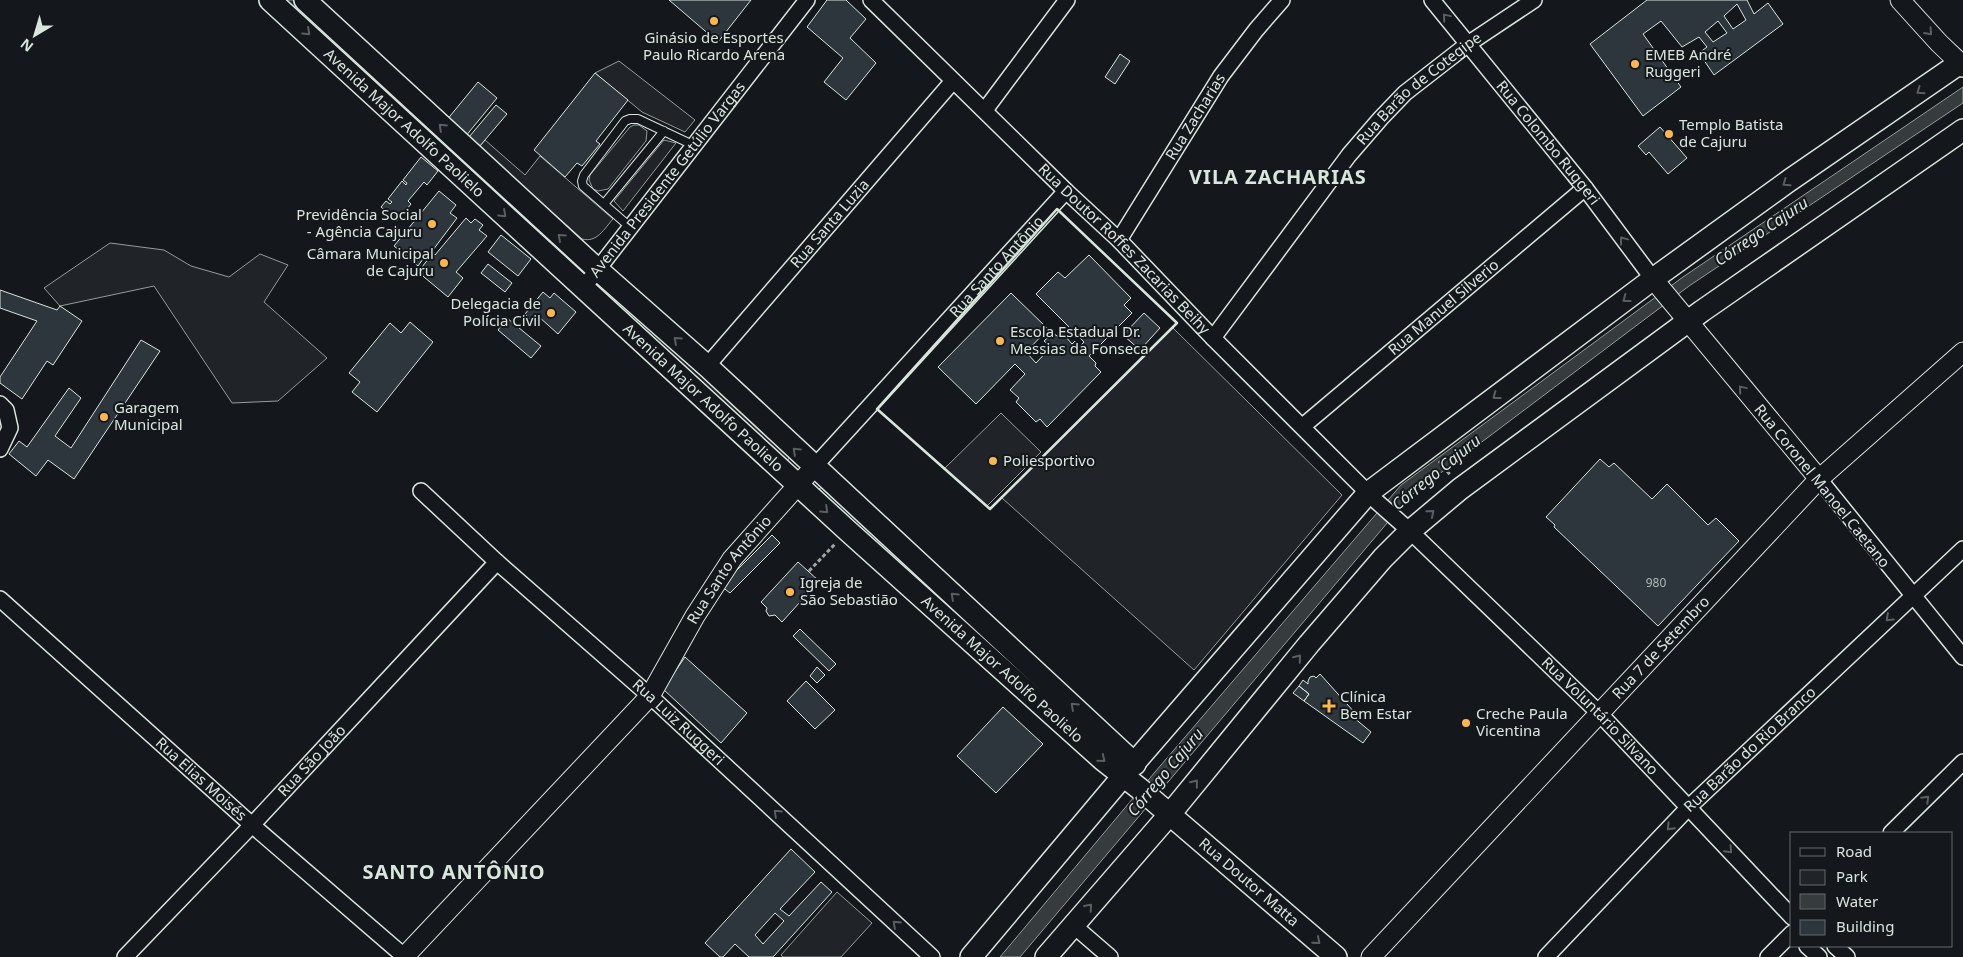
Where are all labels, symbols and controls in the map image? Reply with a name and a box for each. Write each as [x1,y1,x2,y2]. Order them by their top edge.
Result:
north arrow [10,10,60,60]
one-way arrow [1443,14,1452,23]
marker: Ginásio de Esportes Paulo Ricardo Arena [708,15,720,27]
one-way arrow [301,26,310,35]
place label: Ginásio de Esportes Paulo Ricardo Arena [643,27,785,64]
street label: Rua Barão de Cotegipe [1351,27,1485,149]
one-way arrow [1924,27,1933,36]
text: N [16,35,37,57]
street label: Avenida Major Adolfo Paolielo [320,44,489,201]
place label: EMEB André Ruggeri [1645,44,1731,81]
marker: EMEB André Ruggeri [1629,58,1641,70]
street label: Rua Zacharias [1160,69,1229,163]
street label: Rua Colombo Ruggeri [1492,76,1605,208]
street label: Avenida Presidente Getúlio Vargas [584,77,749,281]
one-way arrow [1916,85,1926,94]
place label: Templo Batista de Cajuru [1679,114,1783,151]
one-way arrow [438,124,447,133]
marker: Templo Batista de Cajuru [1663,128,1675,140]
street label: Rua Doutor Roffes Zacarias Beihy [1035,159,1215,338]
district label: VILA ZACHARIAS [1189,163,1367,190]
street label: Rua Santa Luzia [785,174,873,272]
one-way arrow [1782,177,1792,186]
water label: Córrego Cajuru [1710,191,1812,271]
place label: Previdência Social - Agência Cajuru [296,204,422,241]
one-way arrow [497,208,506,217]
street label: Rua Santo Antônio [944,211,1048,321]
marker: Previdência Social - Agência Cajuru [426,218,438,230]
one-way arrow [558,234,567,243]
one-way arrow [1621,237,1629,246]
place label: Câmara Municipal de Cajuru [307,243,434,280]
street label: Rua Manuel Silverio [1383,254,1503,359]
marker: Câmara Municipal de Cajuru [438,257,450,269]
place label: Delegacia de Polícia Civil [451,293,541,330]
one-way arrow [1622,293,1632,302]
marker: Delegacia de Polícia Civil [545,307,557,319]
street label: Avenida Major Adolfo Paolielo [619,318,788,476]
place label: Escola Estadual Dr. Messias da Fonseca [1010,321,1149,358]
marker: Escola Estadual Dr. Messias da Fonseca [994,335,1006,347]
one-way arrow [674,337,683,346]
one-way arrow [1739,385,1748,394]
one-way arrow [1492,390,1502,399]
place label: Garagem Municipal [114,397,183,434]
street label: Rua Coronel Manoel Caetano [1750,399,1895,571]
marker: Garagem Municipal [98,411,110,423]
water label: Córrego Cajuru [1387,429,1485,515]
one-way arrow [793,448,802,457]
place label: Poliesportivo [1003,450,1095,470]
marker: Poliesportivo [987,455,999,467]
one-way arrow [820,504,829,513]
one-way arrow [1426,509,1435,518]
street label: Rua Santo Antônio [682,511,775,627]
place label: Igreja de São Sebastião [800,572,898,609]
house number: 980 [1646,574,1666,591]
marker: Igreja de São Sebastião [784,586,796,598]
street label: Avenida Major Adolfo Paolielo [918,591,1088,747]
street label: Rua 7 de Setembro [1607,591,1713,703]
one-way arrow [951,593,960,602]
one-way arrow [1885,612,1894,621]
street label: Rua Voluntário Silvano [1538,652,1663,779]
one-way arrow [1292,654,1301,663]
street label: Rua Luiz Ruggeri [629,674,729,769]
street label: Rua Barão do Rio Branco [1679,682,1820,816]
place label: Clínica Bem Estar [1340,686,1412,723]
marker: Clínica Bem Estar [1322,699,1336,713]
one-way arrow [1071,703,1080,712]
place label: Creche Paula Vicentina [1476,703,1568,740]
marker: Creche Paula Vicentina [1460,717,1472,729]
street label: Rua São João [273,720,350,800]
water label: Córrego Cajuru [1122,723,1208,821]
street label: Rua Elias Moisés [152,732,252,825]
one-way arrow [1097,753,1106,762]
one-way arrow [1189,780,1198,789]
one-way arrow [1920,796,1929,805]
one-way arrow [773,810,782,819]
one-way arrow [1667,821,1676,830]
legend [1790,832,1953,947]
street label: Rua Doutor Matta [1195,833,1304,930]
text: Road [1836,841,1872,861]
one-way arrow [1723,845,1732,854]
district label: SANTO ANTÔNIO [362,858,546,885]
text: Park [1836,866,1868,886]
text: Water [1836,891,1878,911]
one-way arrow [1084,903,1093,912]
text: Building [1836,916,1894,936]
one-way arrow [892,921,901,930]
one-way arrow [1311,935,1320,944]

